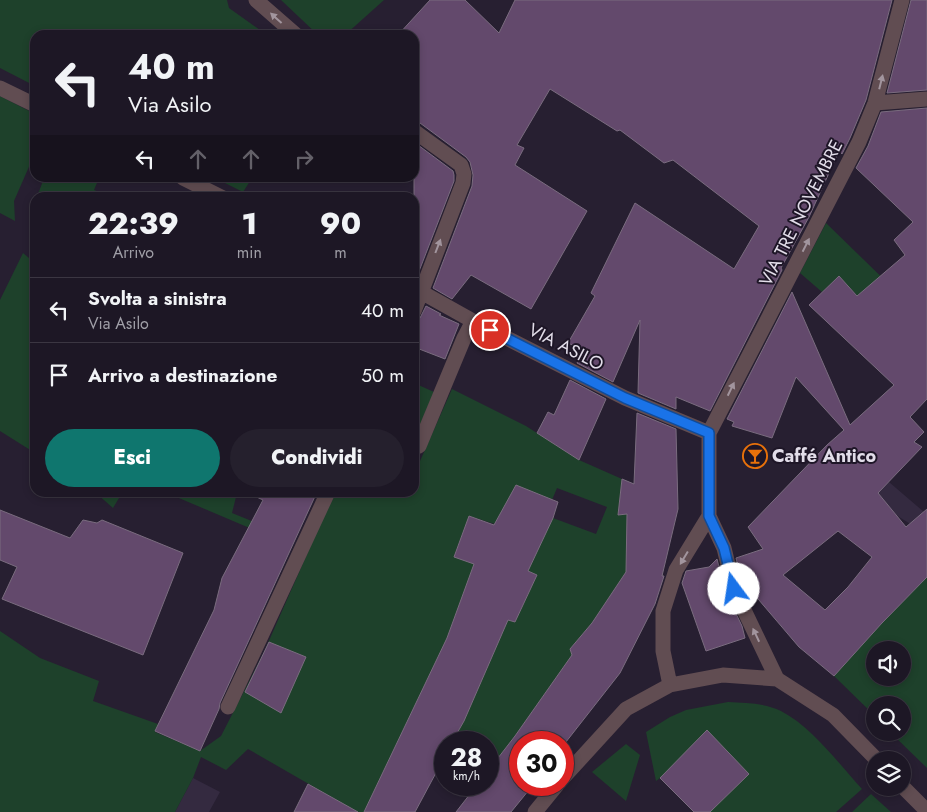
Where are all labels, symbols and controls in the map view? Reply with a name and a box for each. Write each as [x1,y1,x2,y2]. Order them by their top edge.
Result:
one-way arrow [270,12,283,23]
text: 40 m [128,42,215,92]
icon: left [45,50,110,115]
one-way arrow [877,74,885,89]
text: Via Asilo [128,88,212,120]
street label: VIA TRE NOVEMBRE [753,135,849,291]
icon: left [131,145,159,173]
icon: ahead [184,145,212,173]
icon: ahead [237,145,265,173]
icon: right [290,145,318,173]
text: 22:39 [88,202,179,245]
text: 1 [241,202,257,245]
text: 90 [320,202,361,245]
one-way arrow [434,238,442,253]
one-way arrow [802,238,810,252]
text: Arrivo [113,241,154,264]
text: min [237,241,262,264]
text: m [334,241,347,264]
text: Svolta a sinistra [88,285,227,312]
icon: left [45,296,73,324]
text: 40 m [361,297,404,324]
pin [469,309,511,351]
text: Via Asilo [88,312,149,335]
icon: arrive [476,316,504,344]
street label: VIA ASILO [524,317,608,377]
icon: arrive [45,361,73,389]
text: Arrivo a destinazione [88,362,277,389]
text: 50 m [361,362,404,389]
one-way arrow [727,382,735,396]
button: Esci [45,429,220,487]
button: Condividi [230,429,404,487]
bar icon: Caffé Antico [742,443,768,469]
place label: Caffé Antico [772,443,877,469]
one-way arrow [679,551,688,564]
position arrow [707,562,759,614]
one-way arrow [752,628,760,642]
map controls [866,641,911,796]
button: sound [866,641,911,686]
button: search [866,696,911,741]
speed limit sign: 30 [509,731,574,796]
text: 28 [450,739,483,775]
button: layers [866,751,911,796]
text: km/h [453,767,480,785]

